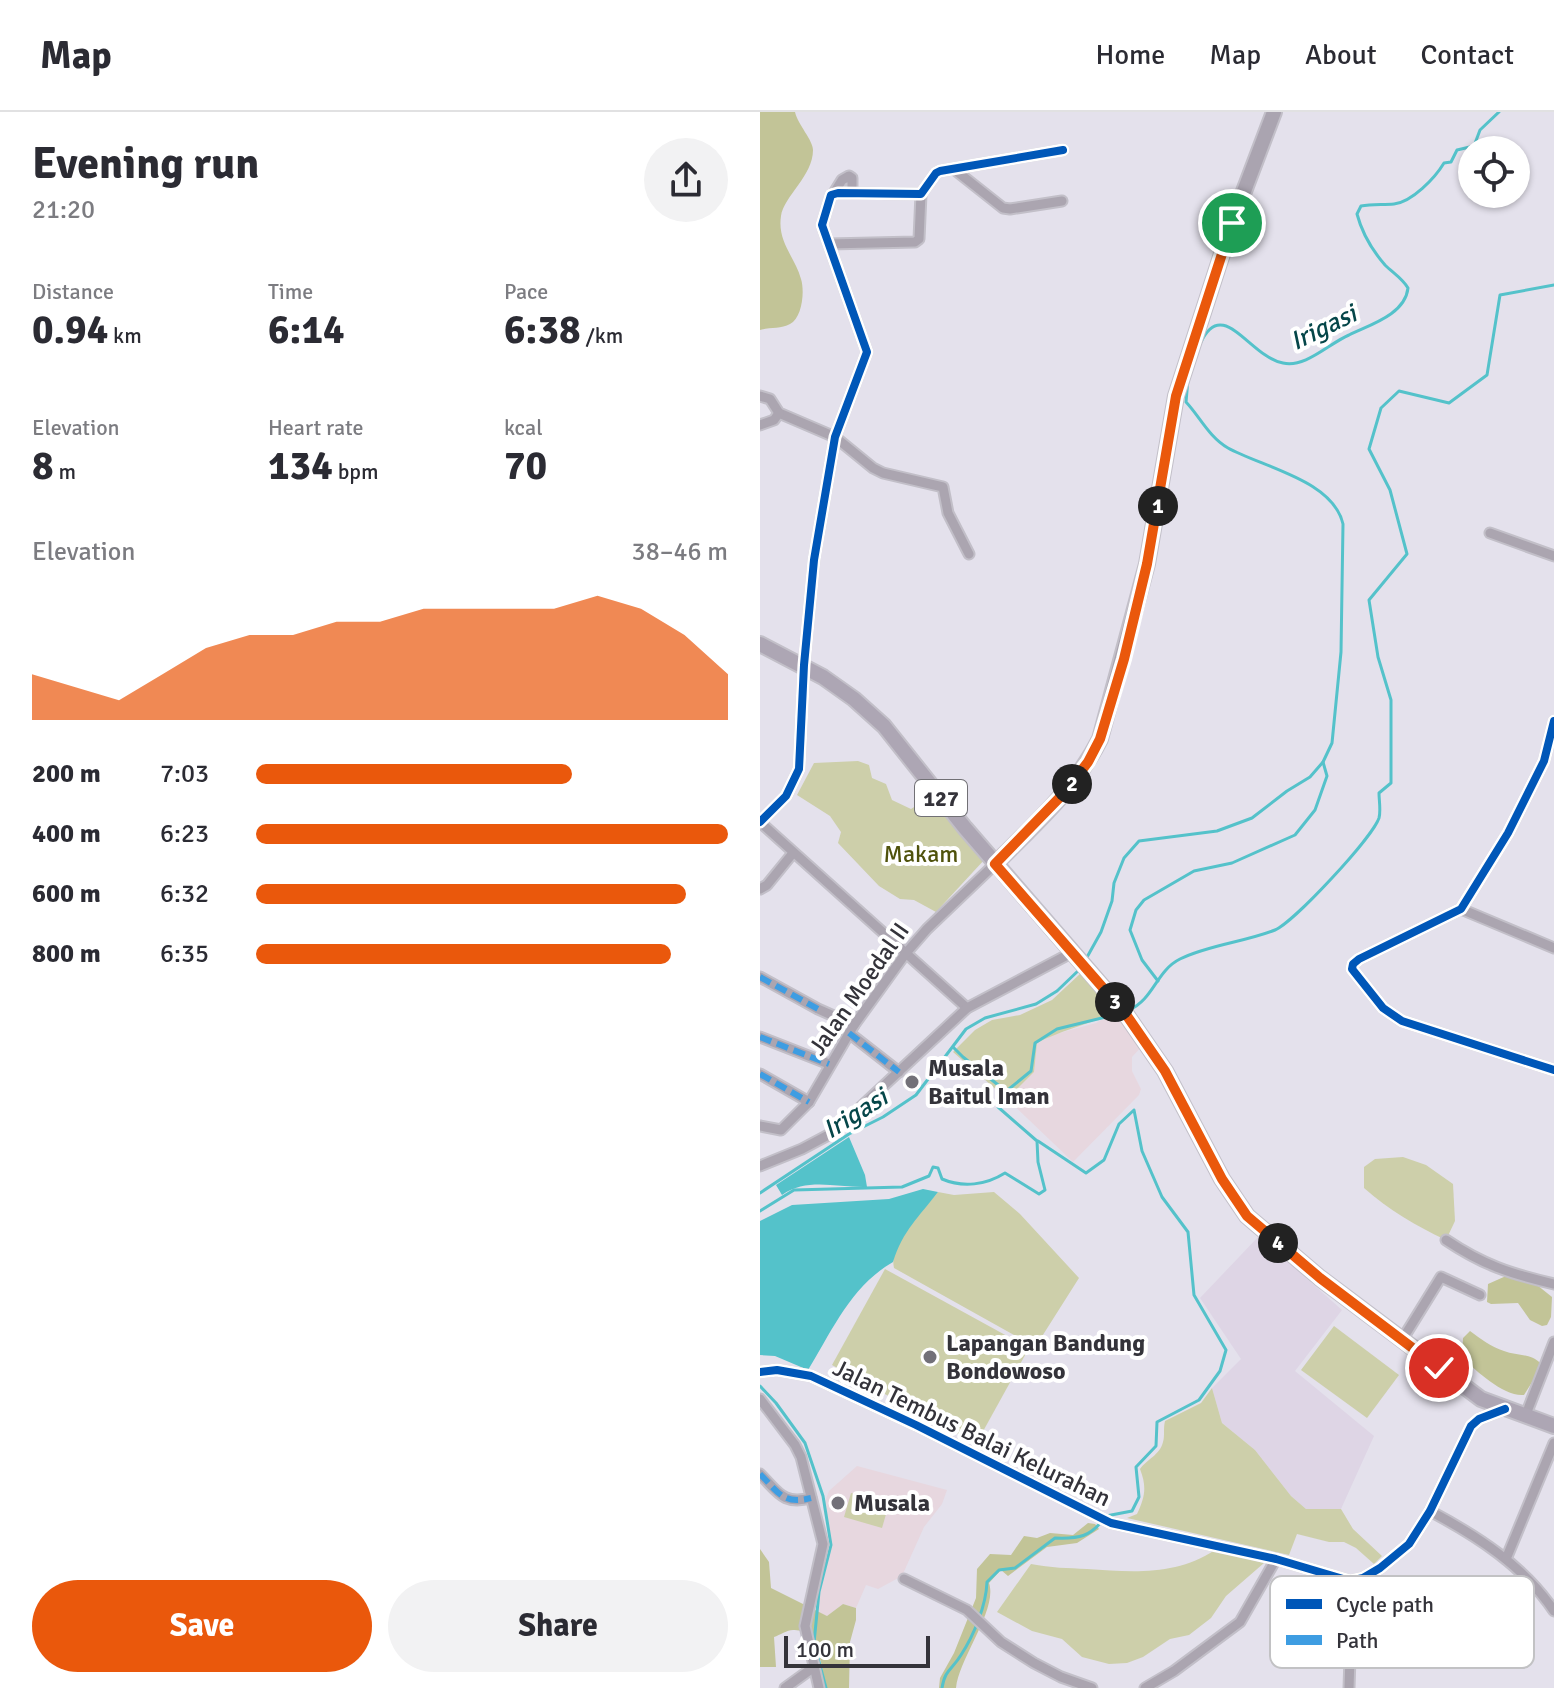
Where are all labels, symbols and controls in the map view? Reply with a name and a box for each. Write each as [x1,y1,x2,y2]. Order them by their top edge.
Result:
text: Map [40,32,112,79]
text: Home [1096,38,1165,72]
text: Map [1209,38,1261,72]
text: About [1305,38,1377,72]
text: Contact [1421,38,1514,72]
map controls [1458,136,1530,208]
button: locate [1458,136,1530,208]
text: Evening run [32,137,259,191]
button: share [644,138,728,222]
pin [1198,189,1266,257]
text: 21:20 [32,194,95,226]
icon: arrive [1210,201,1254,245]
text: Distance [32,278,114,305]
text: Time [268,278,313,305]
text: Pace [504,278,548,305]
water label: Irigasi [1285,297,1365,358]
text: 0.94 [32,305,108,355]
text: 6:14 [268,305,345,355]
text: 6:38 [504,305,581,355]
text: km [108,322,142,349]
text: /km [581,322,623,349]
text: Elevation [32,414,120,441]
text: Heart rate [268,414,363,441]
text: kcal [504,414,543,441]
text: 8 [32,441,54,491]
text: 134 [268,441,333,491]
text: 70 [504,441,547,491]
text: m [54,458,76,485]
text: bpm [333,458,378,485]
pin: 1 [1138,486,1178,526]
text: 1 [1152,492,1164,519]
text: Elevation [32,536,136,568]
text: 38–46 m [632,536,728,568]
text: 200 m [32,758,101,790]
text: 7:03 [160,758,209,790]
pin: 2 [1052,764,1092,804]
text: 2 [1066,770,1078,797]
road number: 127 [915,780,967,816]
text: 400 m [32,818,101,850]
text: 6:23 [160,818,209,850]
park label: Makam [884,839,958,869]
text: 600 m [32,878,101,910]
text: 6:32 [160,878,209,910]
street label: Jalan Moedal II [802,917,916,1061]
text: 800 m [32,938,101,970]
text: 6:35 [160,938,209,970]
pin: 3 [1095,982,1135,1022]
text: 3 [1109,988,1121,1015]
place label: Musala Baitul Iman [928,1053,1050,1111]
marker: Musala Baitul Iman [903,1073,921,1091]
water label: Irigasi [817,1080,896,1146]
pin: 4 [1258,1223,1298,1263]
text: 4 [1272,1229,1284,1256]
place label: Lapangan Bandung Bondowoso [946,1328,1145,1386]
pin [1405,1334,1473,1402]
icon: check [1417,1346,1461,1390]
marker: Lapangan Bandung Bondowoso [921,1348,939,1366]
street label: Jalan Tembus Balai Kelurahan [828,1353,1116,1513]
place label: Musala [854,1488,930,1518]
marker: Musala [829,1494,847,1512]
legend [1270,1576,1534,1668]
button: Save [32,1580,372,1672]
button: Share [388,1580,728,1672]
text: Cycle path [1336,1591,1434,1618]
text: Path [1336,1627,1379,1654]
scale bar [784,1632,930,1668]
text: 100 m [796,1636,854,1663]

